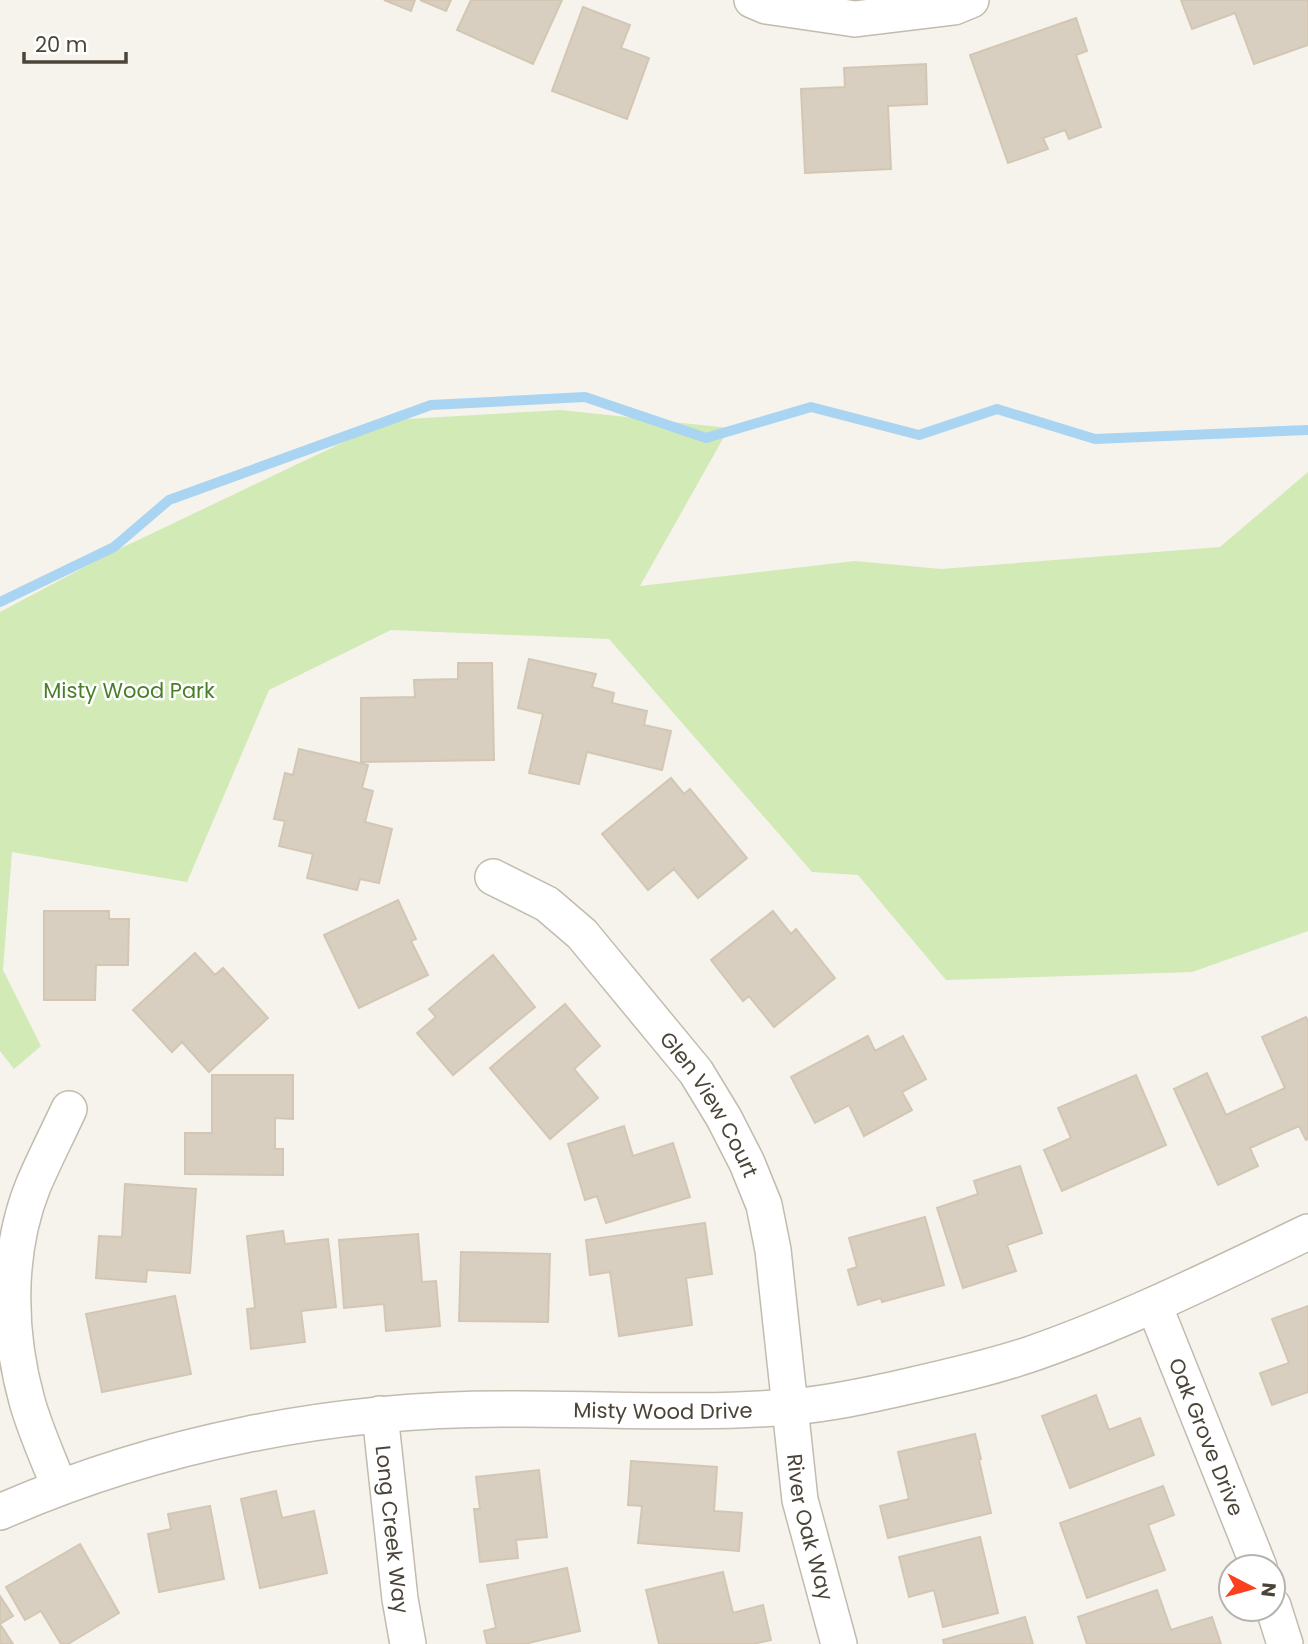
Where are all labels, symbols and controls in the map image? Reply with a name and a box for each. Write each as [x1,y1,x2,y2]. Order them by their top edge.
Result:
scale bar [24,21,126,65]
text: 20 m [35,30,88,59]
park label: Misty Wood Park [43,676,215,705]
street label: Glen View Court [653,1025,766,1181]
street label: Oak Grove Drive [1162,1353,1252,1520]
street label: Misty Wood Drive [573,1395,753,1425]
street label: Long Creek Way [369,1444,417,1616]
street label: River Oak Way [781,1452,841,1604]
north arrow [1217,1553,1287,1623]
text: N [1254,1581,1283,1598]

